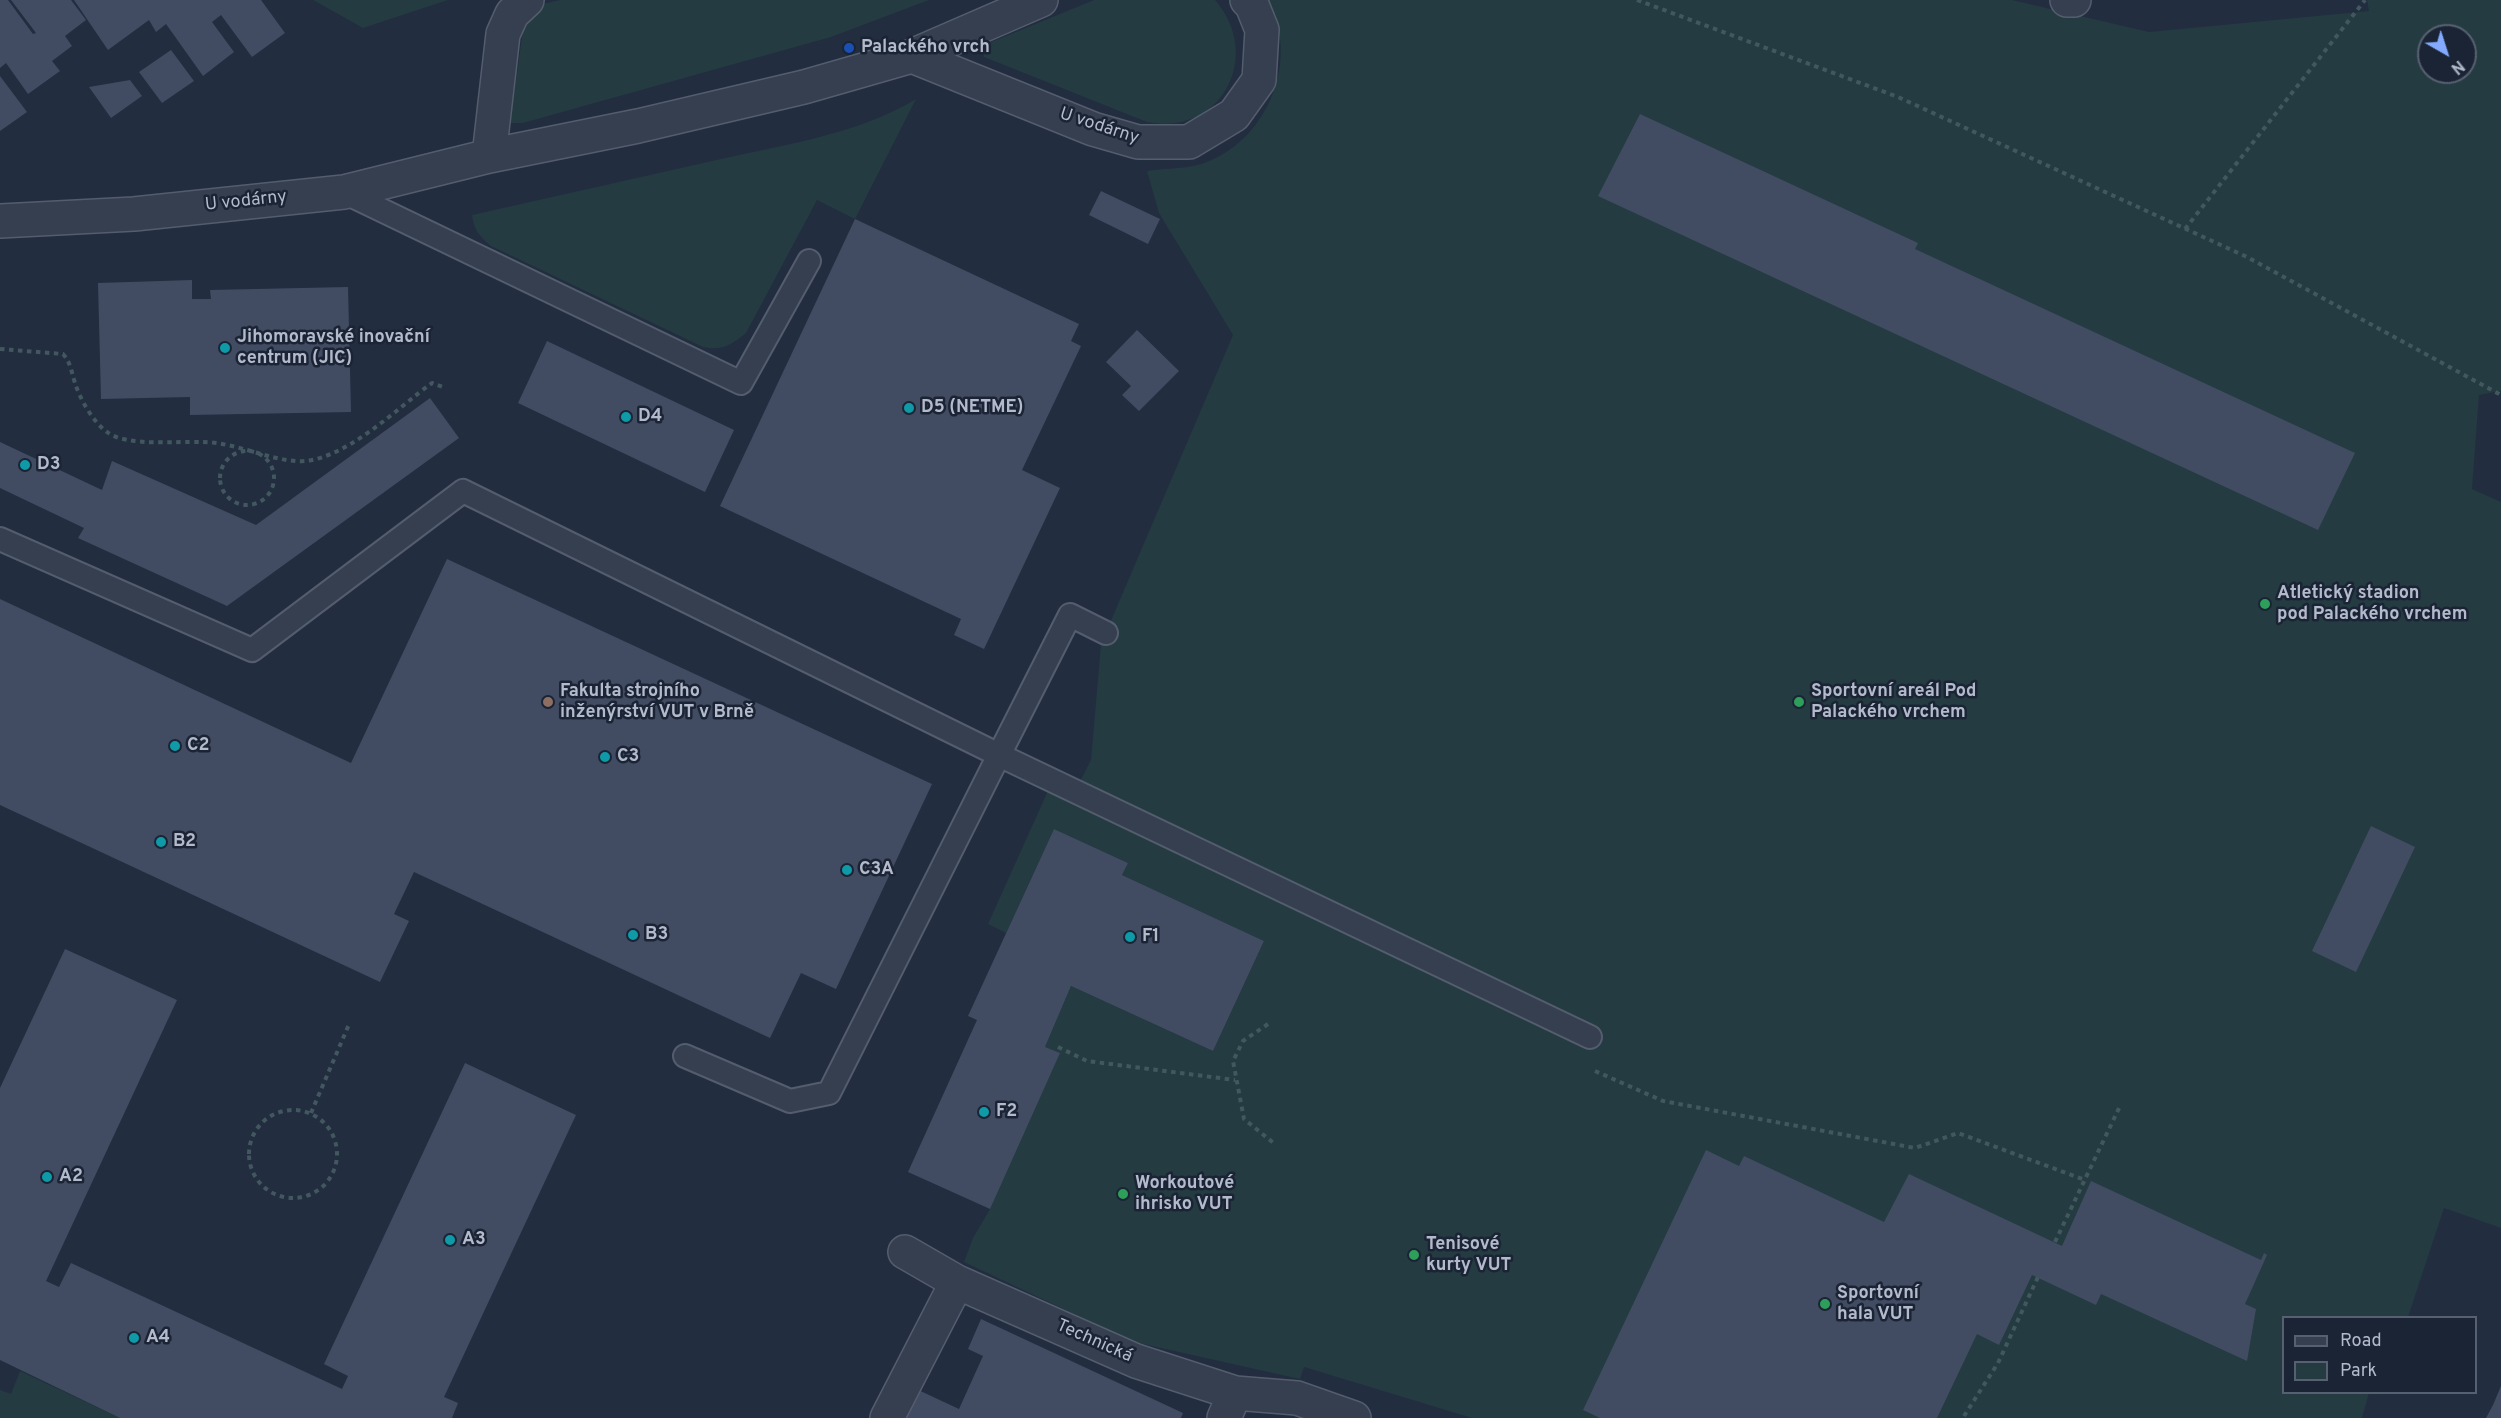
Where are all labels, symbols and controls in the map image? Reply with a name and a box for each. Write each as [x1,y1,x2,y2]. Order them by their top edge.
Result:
north arrow [2417,24,2477,84]
place label: Palackého vrch [861,37,990,59]
marker: Palackého vrch [842,41,856,55]
text: N [2446,55,2468,78]
street label: U vodárny [1057,104,1141,150]
street label: U vodárny [204,187,288,217]
place label: Jihomoravské inovační centrum (JIC) [237,327,430,370]
marker: Jihomoravské inovační centrum (JIC) [218,341,232,355]
place label: D5 (NETME) [921,397,1023,419]
marker: D5 (NETME) [902,401,916,415]
place label: D4 [638,406,662,428]
marker: D4 [619,410,633,424]
place label: D3 [37,454,61,476]
marker: D3 [18,458,32,472]
place label: Atletický stadion pod Palackého vrchem [2277,583,2467,626]
marker: Atletický stadion pod Palackého vrchem [2258,597,2272,611]
place label: Fakulta strojního inženýrství VUT v Brně [560,681,754,724]
place label: Sportovní areál Pod Palackého vrchem [1811,681,1976,724]
marker: Fakulta strojního inženýrství VUT v Brně [541,695,555,709]
marker: Sportovní areál Pod Palackého vrchem [1792,695,1806,709]
place label: C2 [187,735,209,757]
marker: C2 [168,739,182,753]
place label: C3 [617,746,639,768]
marker: C3 [598,750,612,764]
place label: B2 [173,831,196,853]
marker: B2 [154,835,168,849]
place label: C3A [859,859,894,881]
marker: C3A [840,863,854,877]
place label: B3 [645,924,668,946]
place label: F1 [1142,926,1160,948]
marker: B3 [626,928,640,942]
marker: F1 [1123,930,1137,944]
place label: F2 [996,1101,1017,1123]
marker: F2 [977,1105,991,1119]
place label: A2 [59,1166,83,1188]
marker: A2 [40,1170,54,1184]
place label: Workoutové ihrisko VUT [1135,1173,1234,1216]
marker: Workoutové ihrisko VUT [1116,1187,1130,1201]
place label: A3 [462,1229,486,1251]
marker: A3 [443,1233,457,1247]
place label: Tenisové kurty VUT [1426,1234,1511,1276]
marker: Tenisové kurty VUT [1407,1248,1421,1262]
place label: Sportovní hala VUT [1837,1283,1919,1326]
marker: Sportovní hala VUT [1818,1297,1832,1311]
street label: Technická [1053,1316,1135,1368]
legend [2282,1316,2477,1394]
place label: A4 [146,1327,170,1349]
text: Road [2340,1330,2382,1353]
marker: A4 [127,1331,141,1345]
text: Park [2340,1360,2377,1383]

